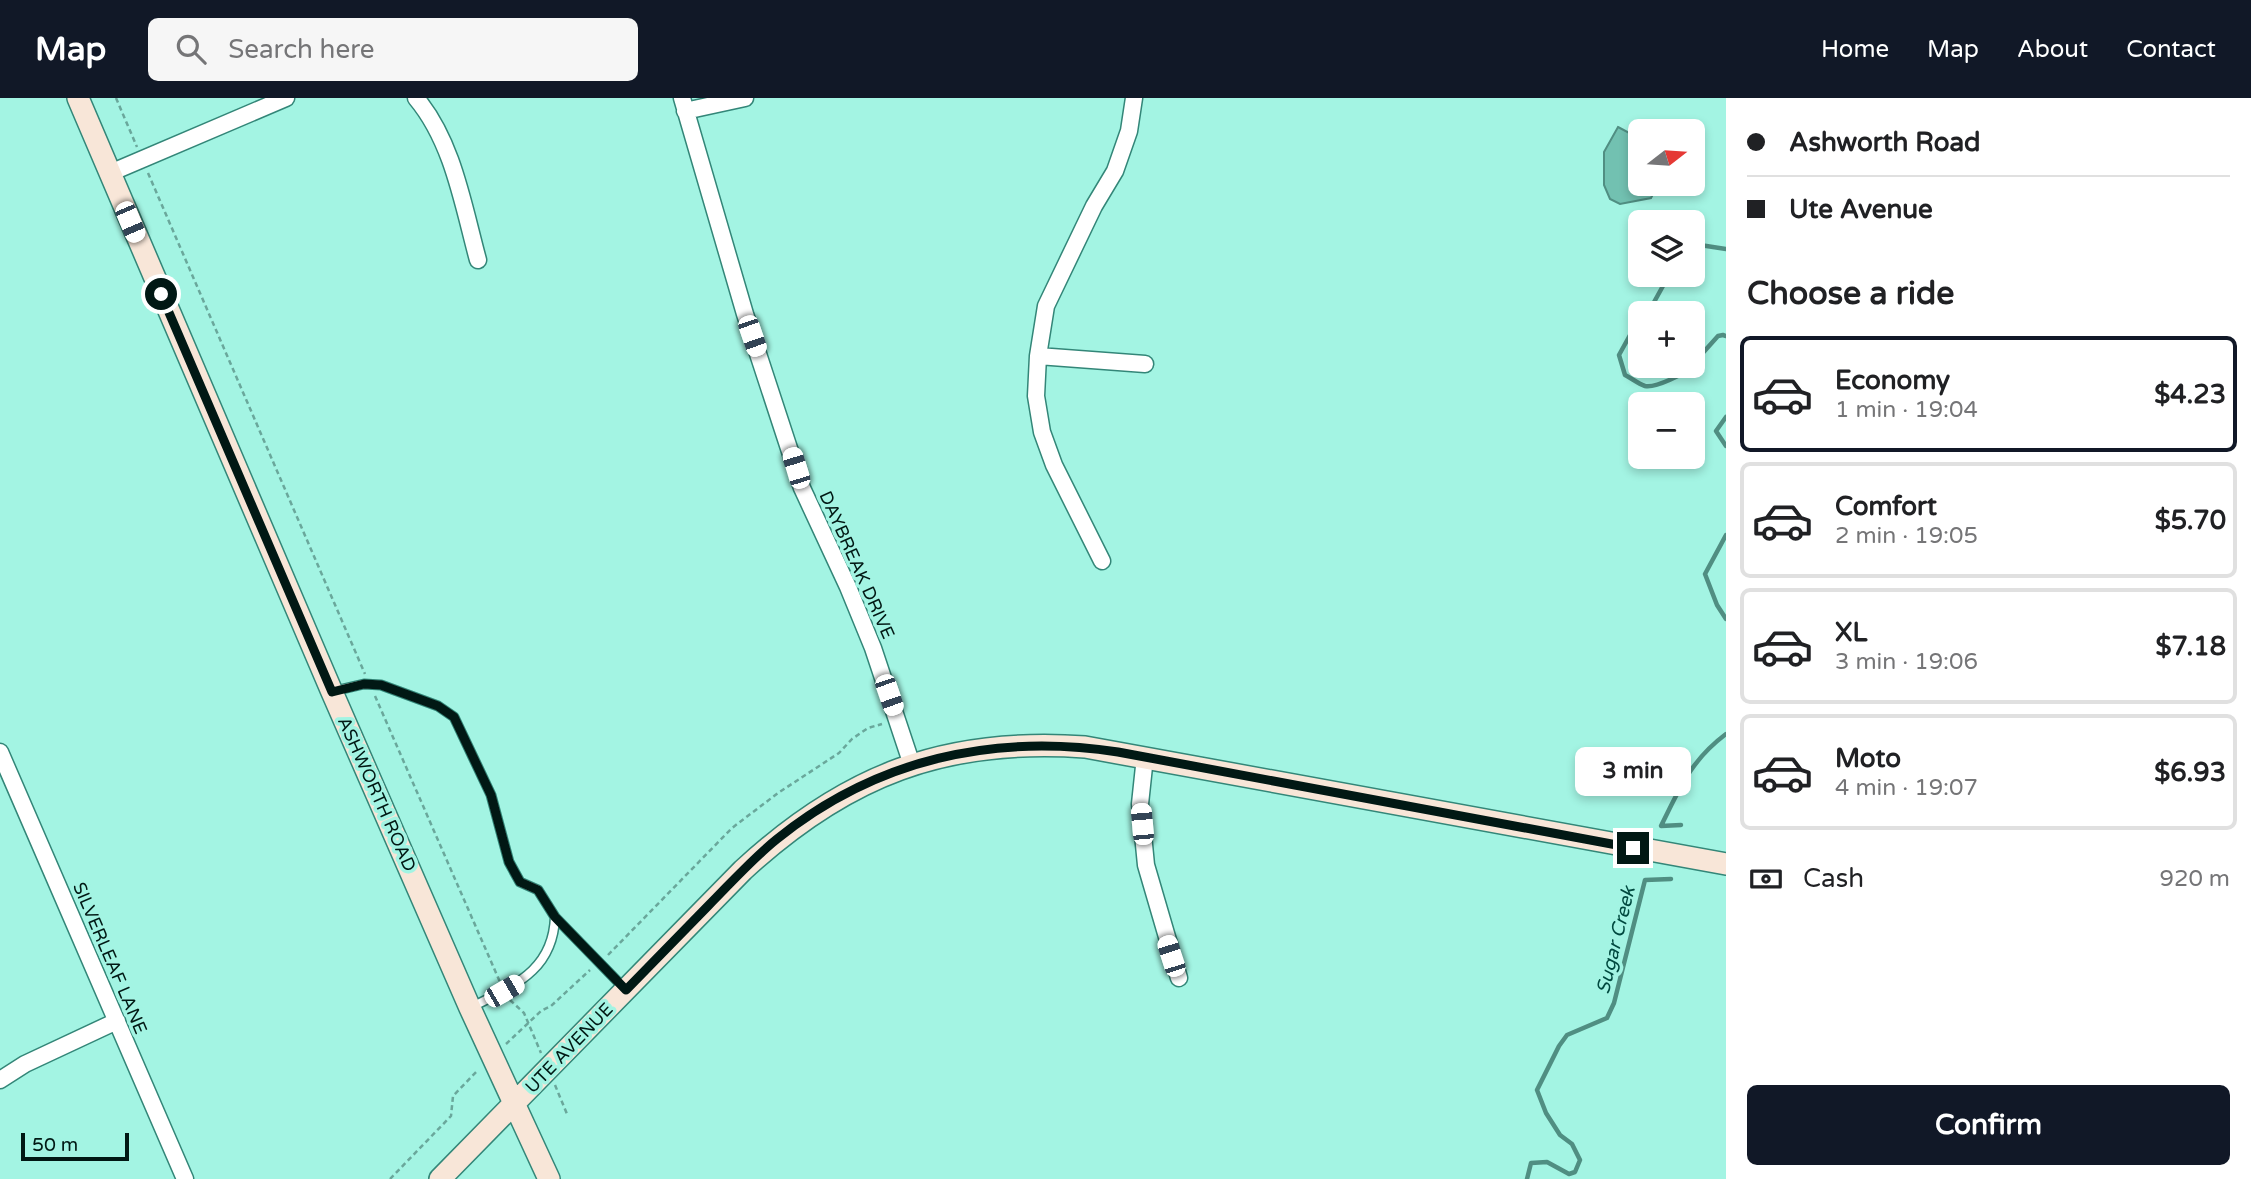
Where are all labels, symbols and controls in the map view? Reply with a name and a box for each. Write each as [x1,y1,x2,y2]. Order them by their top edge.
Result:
search box [148,18,638,81]
text: Map [35,30,106,69]
icon: search [172,30,210,68]
text: Search here [228,34,374,65]
text: Home [1821,35,1889,64]
text: Map [1927,35,1979,64]
text: About [2017,35,2088,64]
text: Contact [2126,35,2216,64]
north arrow [1628,119,1704,196]
map controls [1628,119,1705,469]
text: Ashworth Road [1789,127,1981,158]
text: Ute Avenue [1789,194,1933,225]
car [113,199,148,245]
button: layers [1628,210,1705,287]
text: Choose a ride [1747,275,1954,313]
route start [145,278,177,310]
button: + [1628,301,1705,378]
car [736,313,769,359]
icon: car [1751,363,1814,426]
text: Economy [1835,365,1950,396]
text: $4.23 [2154,379,2226,410]
button: − [1628,392,1705,469]
text: 1 min · 19:04 [1835,396,1978,424]
car [780,445,813,491]
street label: DAYBREAK DRIVE [815,488,899,642]
icon: car [1751,489,1814,552]
text: Comfort [1835,491,1937,522]
text: $5.70 [2155,505,2226,536]
text: 2 min · 19:05 [1835,522,1978,550]
icon: car [1751,615,1814,678]
text: XL [1835,617,1867,648]
text: $7.18 [2156,631,2226,662]
text: 3 min · 19:06 [1835,648,1978,676]
car [873,672,906,718]
street label: ASHWORTH ROAD [333,713,421,875]
icon: car [1751,741,1814,804]
text: Moto [1835,743,1901,774]
callout: 3 min [1575,746,1691,796]
text: 3 min [1602,757,1664,785]
text: $6.93 [2154,757,2226,788]
text: 4 min · 19:07 [1835,774,1978,802]
car [1130,802,1155,846]
route end [1617,832,1649,864]
icon: cash [1747,860,1785,898]
text: Cash [1803,863,1864,894]
text: 920 m [2160,865,2230,893]
street label: SILVERLEAF LANE [68,879,152,1037]
water label: Sugar Creek [1592,883,1640,996]
car [1155,933,1188,979]
car [481,971,528,1011]
street label: UTE AVENUE [520,998,618,1098]
button: Confirm [1747,1085,2230,1165]
scale bar [21,1130,130,1162]
text: 50 m [32,1134,78,1156]

